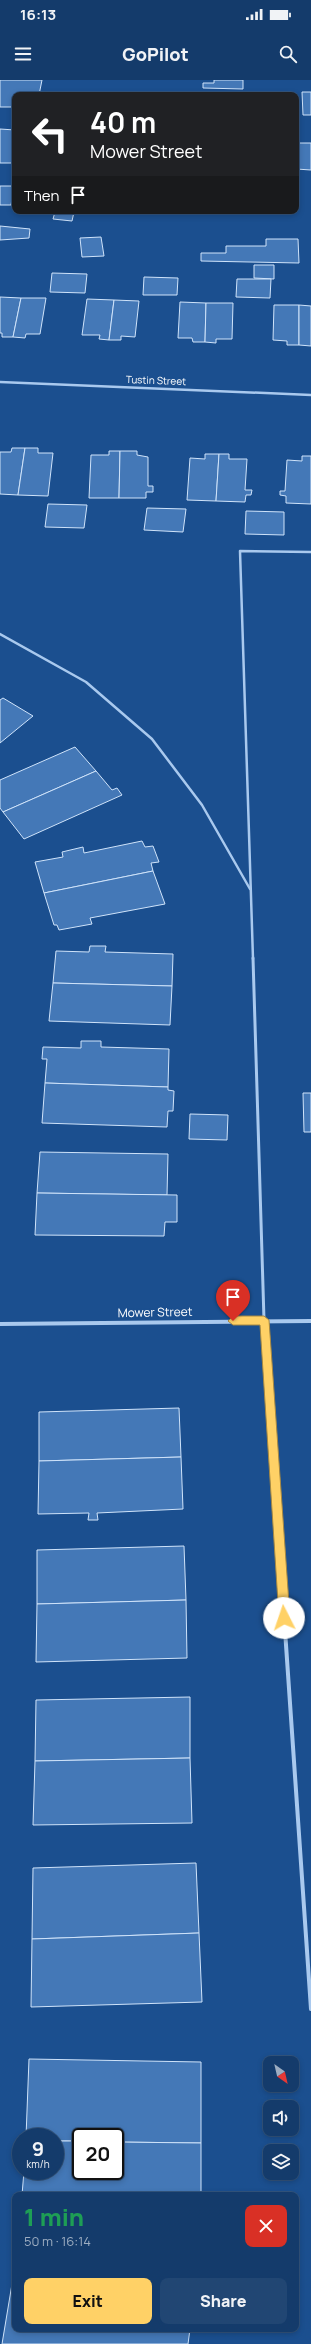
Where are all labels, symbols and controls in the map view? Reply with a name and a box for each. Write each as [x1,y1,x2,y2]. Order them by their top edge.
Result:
text: 16:13 [20,4,56,25]
text: GoPilot [122,42,189,66]
icon: menu [12,43,34,65]
icon: search [277,43,299,65]
text: 40 m [90,103,156,141]
icon: left [24,108,76,160]
text: Mower Street [90,139,202,163]
icon: arrive [67,184,89,206]
text: Then [24,185,59,206]
street label: Tustin Street [126,372,186,388]
pin [216,1280,250,1321]
icon: arrive [222,1286,244,1308]
street label: Mower Street [117,1303,193,1321]
position arrow [263,1597,305,1639]
north arrow [263,2056,299,2092]
map controls [263,2056,299,2180]
button: sound [263,2100,299,2136]
speed limit sign: 20 [72,2128,124,2180]
text: 9 [32,2135,44,2162]
button: layers [263,2144,299,2180]
text: km/h [26,2157,50,2171]
text: 1 min [24,2200,84,2233]
button: close [245,2205,287,2247]
text: 50 m · 16:14 [24,2232,91,2250]
button: Exit [24,2278,152,2324]
button: Share [160,2278,287,2324]

